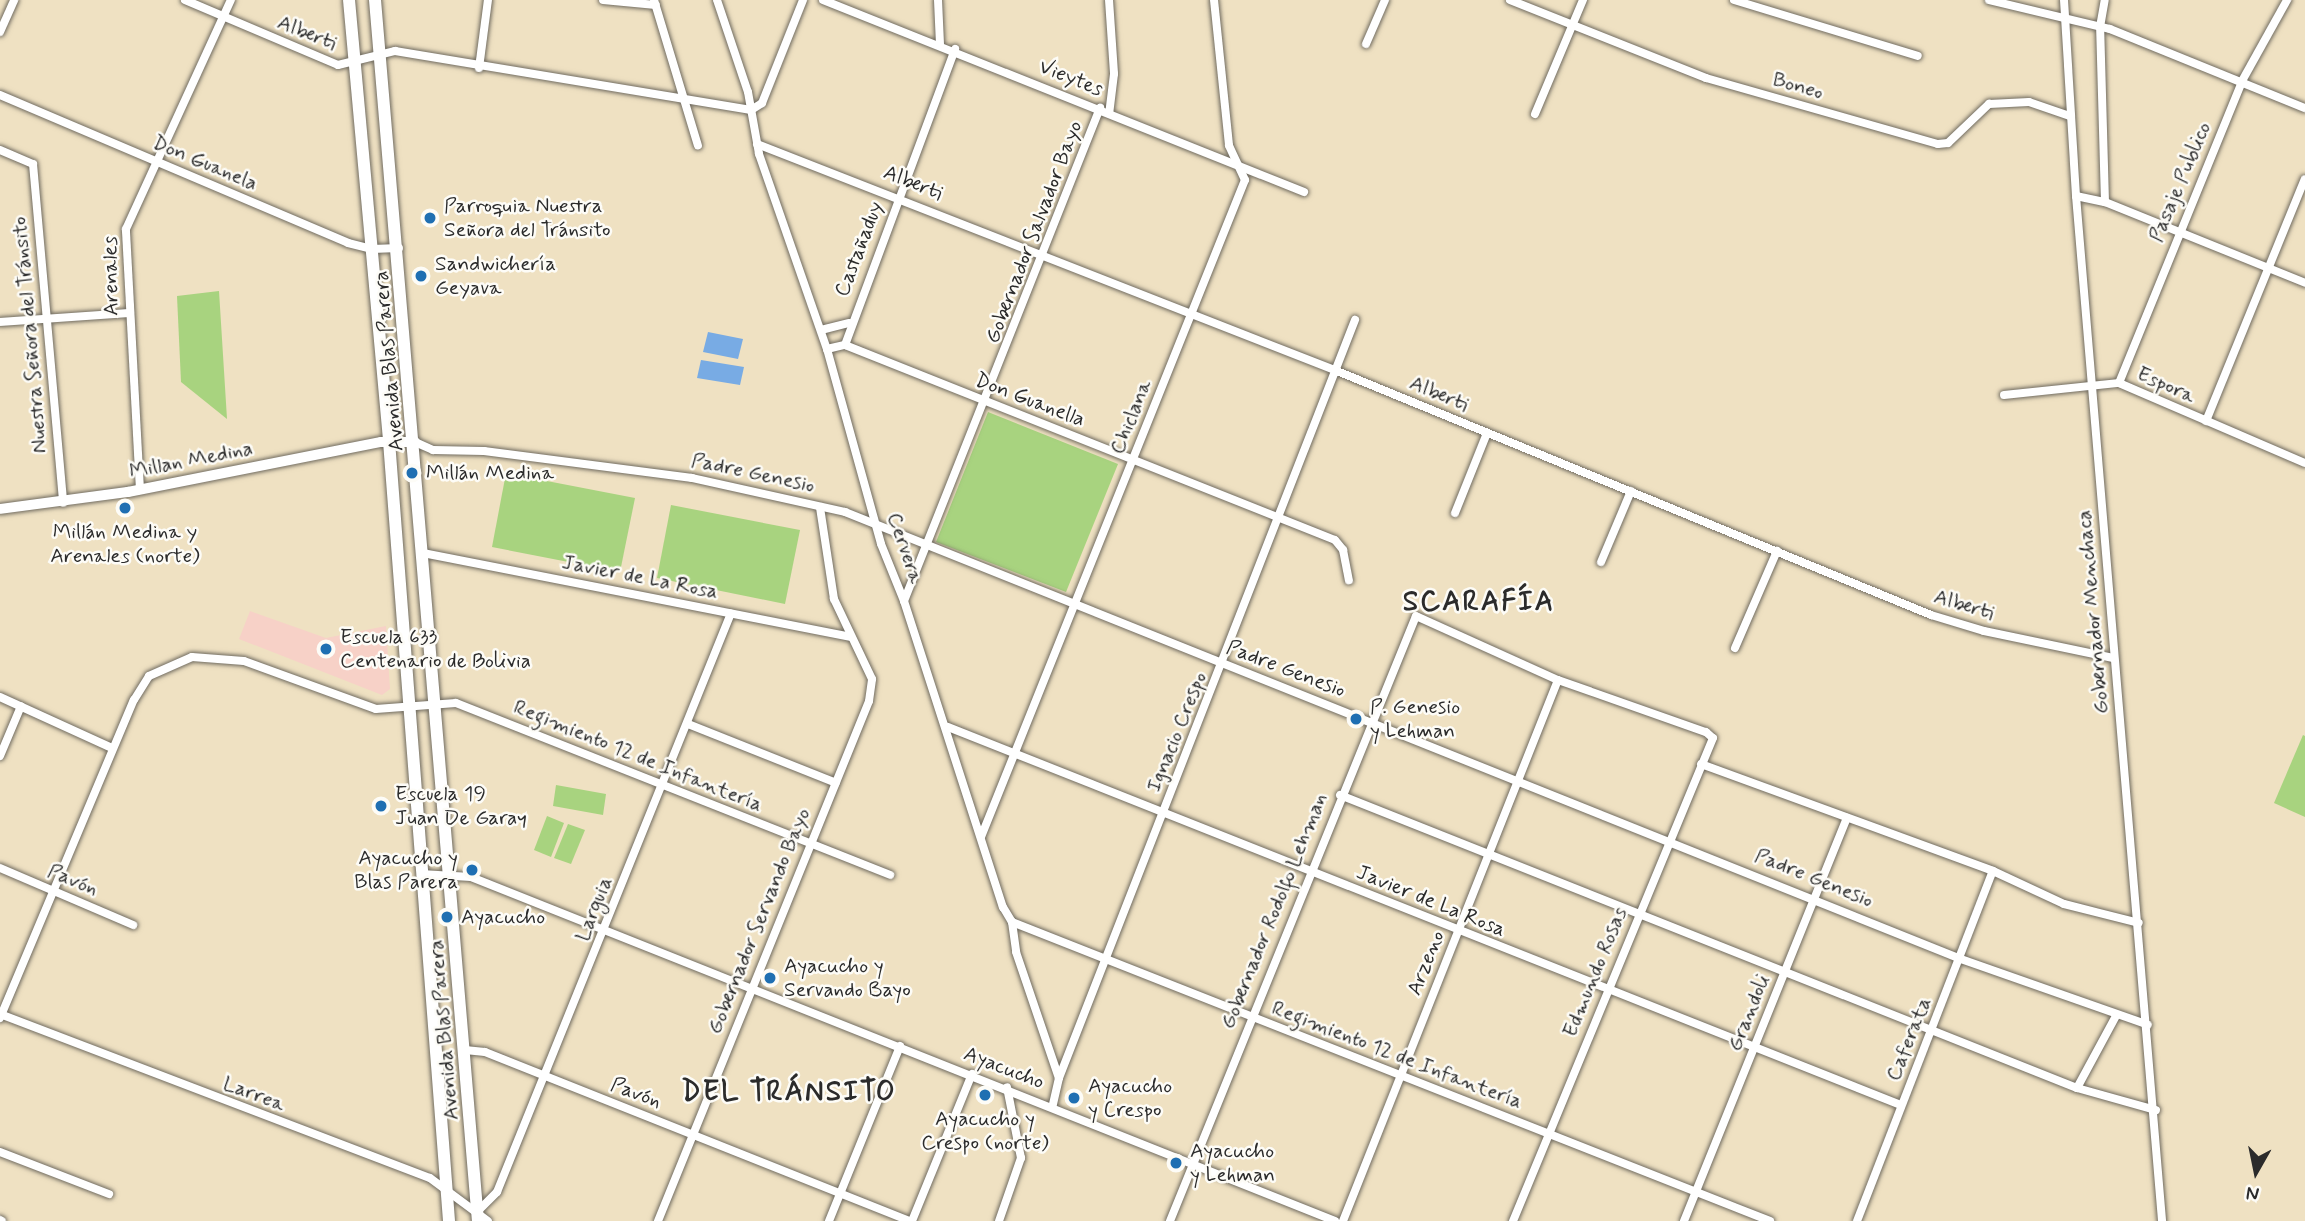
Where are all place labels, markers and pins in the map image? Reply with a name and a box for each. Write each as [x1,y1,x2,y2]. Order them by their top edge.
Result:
place label: Parroquia Nuestra Señora del Tránsito [444,193,611,243]
marker: Parroquia Nuestra Señora del Tránsito [422,210,438,226]
place label: Sandwichería Geyava [435,251,556,301]
marker: Sandwichería Geyava [413,268,429,284]
place label: Millán Medina [426,460,557,486]
marker: Millán Medina [404,465,420,481]
marker: Millán Medina y Arenales (norte) [117,500,133,516]
place label: Millán Medina y Arenales (norte) [50,519,200,569]
place label: Escuela 633 Centenario de Bolivia [340,624,532,674]
marker: Escuela 633 Centenario de Bolivia [318,641,334,657]
place label: P. Genesio y Lehman [1370,694,1463,744]
marker: P. Genesio y Lehman [1348,711,1364,727]
place label: Escuela 19 Juan De Garay [395,781,526,831]
marker: Escuela 19 Juan De Garay [373,798,389,814]
place label: Ayacucho y Blas Parera [352,845,458,895]
marker: Ayacucho y Blas Parera [464,862,480,878]
place label: Ayacucho [461,904,545,930]
marker: Ayacucho [439,909,455,925]
place label: Ayacucho y Servando Bayo [784,953,912,1003]
marker: Ayacucho y Servando Bayo [762,970,778,986]
place label: Ayacucho y Crespo [1088,1073,1172,1123]
marker: Ayacucho y Crespo (norte) [977,1087,993,1103]
marker: Ayacucho y Crespo [1066,1090,1082,1106]
place label: Ayacucho y Crespo (norte) [921,1106,1049,1156]
place label: Ayacucho y Lehman [1190,1138,1283,1188]
marker: Ayacucho y Lehman [1168,1155,1184,1171]

